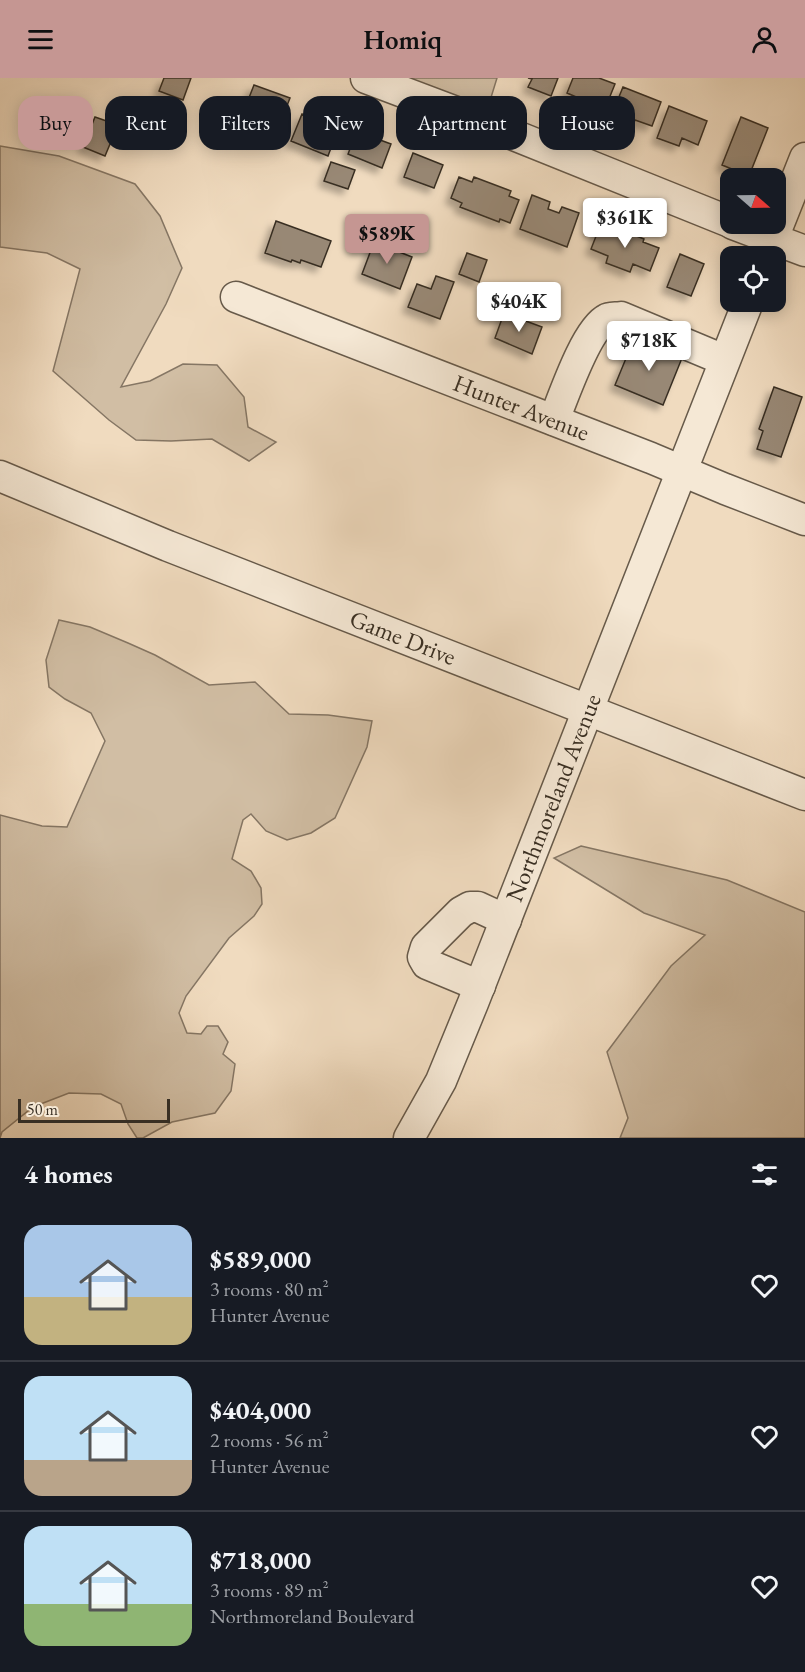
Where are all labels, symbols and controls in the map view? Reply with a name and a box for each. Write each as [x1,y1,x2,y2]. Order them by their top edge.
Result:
text: Homiq [363,22,442,57]
icon: menu [24,23,57,56]
icon: person [748,23,781,56]
chip: Buy [18,96,93,150]
chip: Rent [105,96,187,150]
chip: Filters [199,96,291,150]
chip: New [303,96,384,150]
chip: Apartment [396,96,527,150]
chip: House [539,96,635,150]
north arrow [720,168,786,234]
map controls [720,168,786,312]
pin: $361K [583,198,667,249]
text: $361K [597,204,653,230]
pin: $589K [345,214,429,265]
text: $589K [359,220,415,246]
button: locate [720,246,786,312]
pin: $404K [477,282,561,333]
text: $404K [491,288,547,314]
pin: $718K [607,321,691,372]
text: $718K [621,327,677,353]
street label: Hunter Avenue [449,367,594,448]
street label: Game Drive [345,603,460,672]
street label: Northmoreland Avenue [498,689,608,906]
scale bar [18,1096,170,1124]
text: 50 m [27,1099,58,1120]
text: 4 homes [24,1157,113,1191]
icon: filters [748,1158,781,1191]
text: $589,000 [210,1242,311,1276]
icon: home [72,1249,144,1321]
icon: heart [748,1269,781,1302]
text: 3 rooms · 80 m² [210,1276,329,1302]
text: Hunter Avenue [210,1302,329,1328]
text: $404,000 [210,1393,311,1427]
icon: home [72,1400,144,1472]
icon: heart [748,1420,781,1453]
text: 2 rooms · 56 m² [210,1427,329,1453]
text: Hunter Avenue [210,1453,329,1479]
text: $718,000 [210,1543,311,1577]
icon: home [72,1550,144,1622]
icon: heart [748,1570,781,1603]
text: 3 rooms · 89 m² [210,1577,329,1603]
text: Northmoreland Boulevard [210,1603,414,1629]

